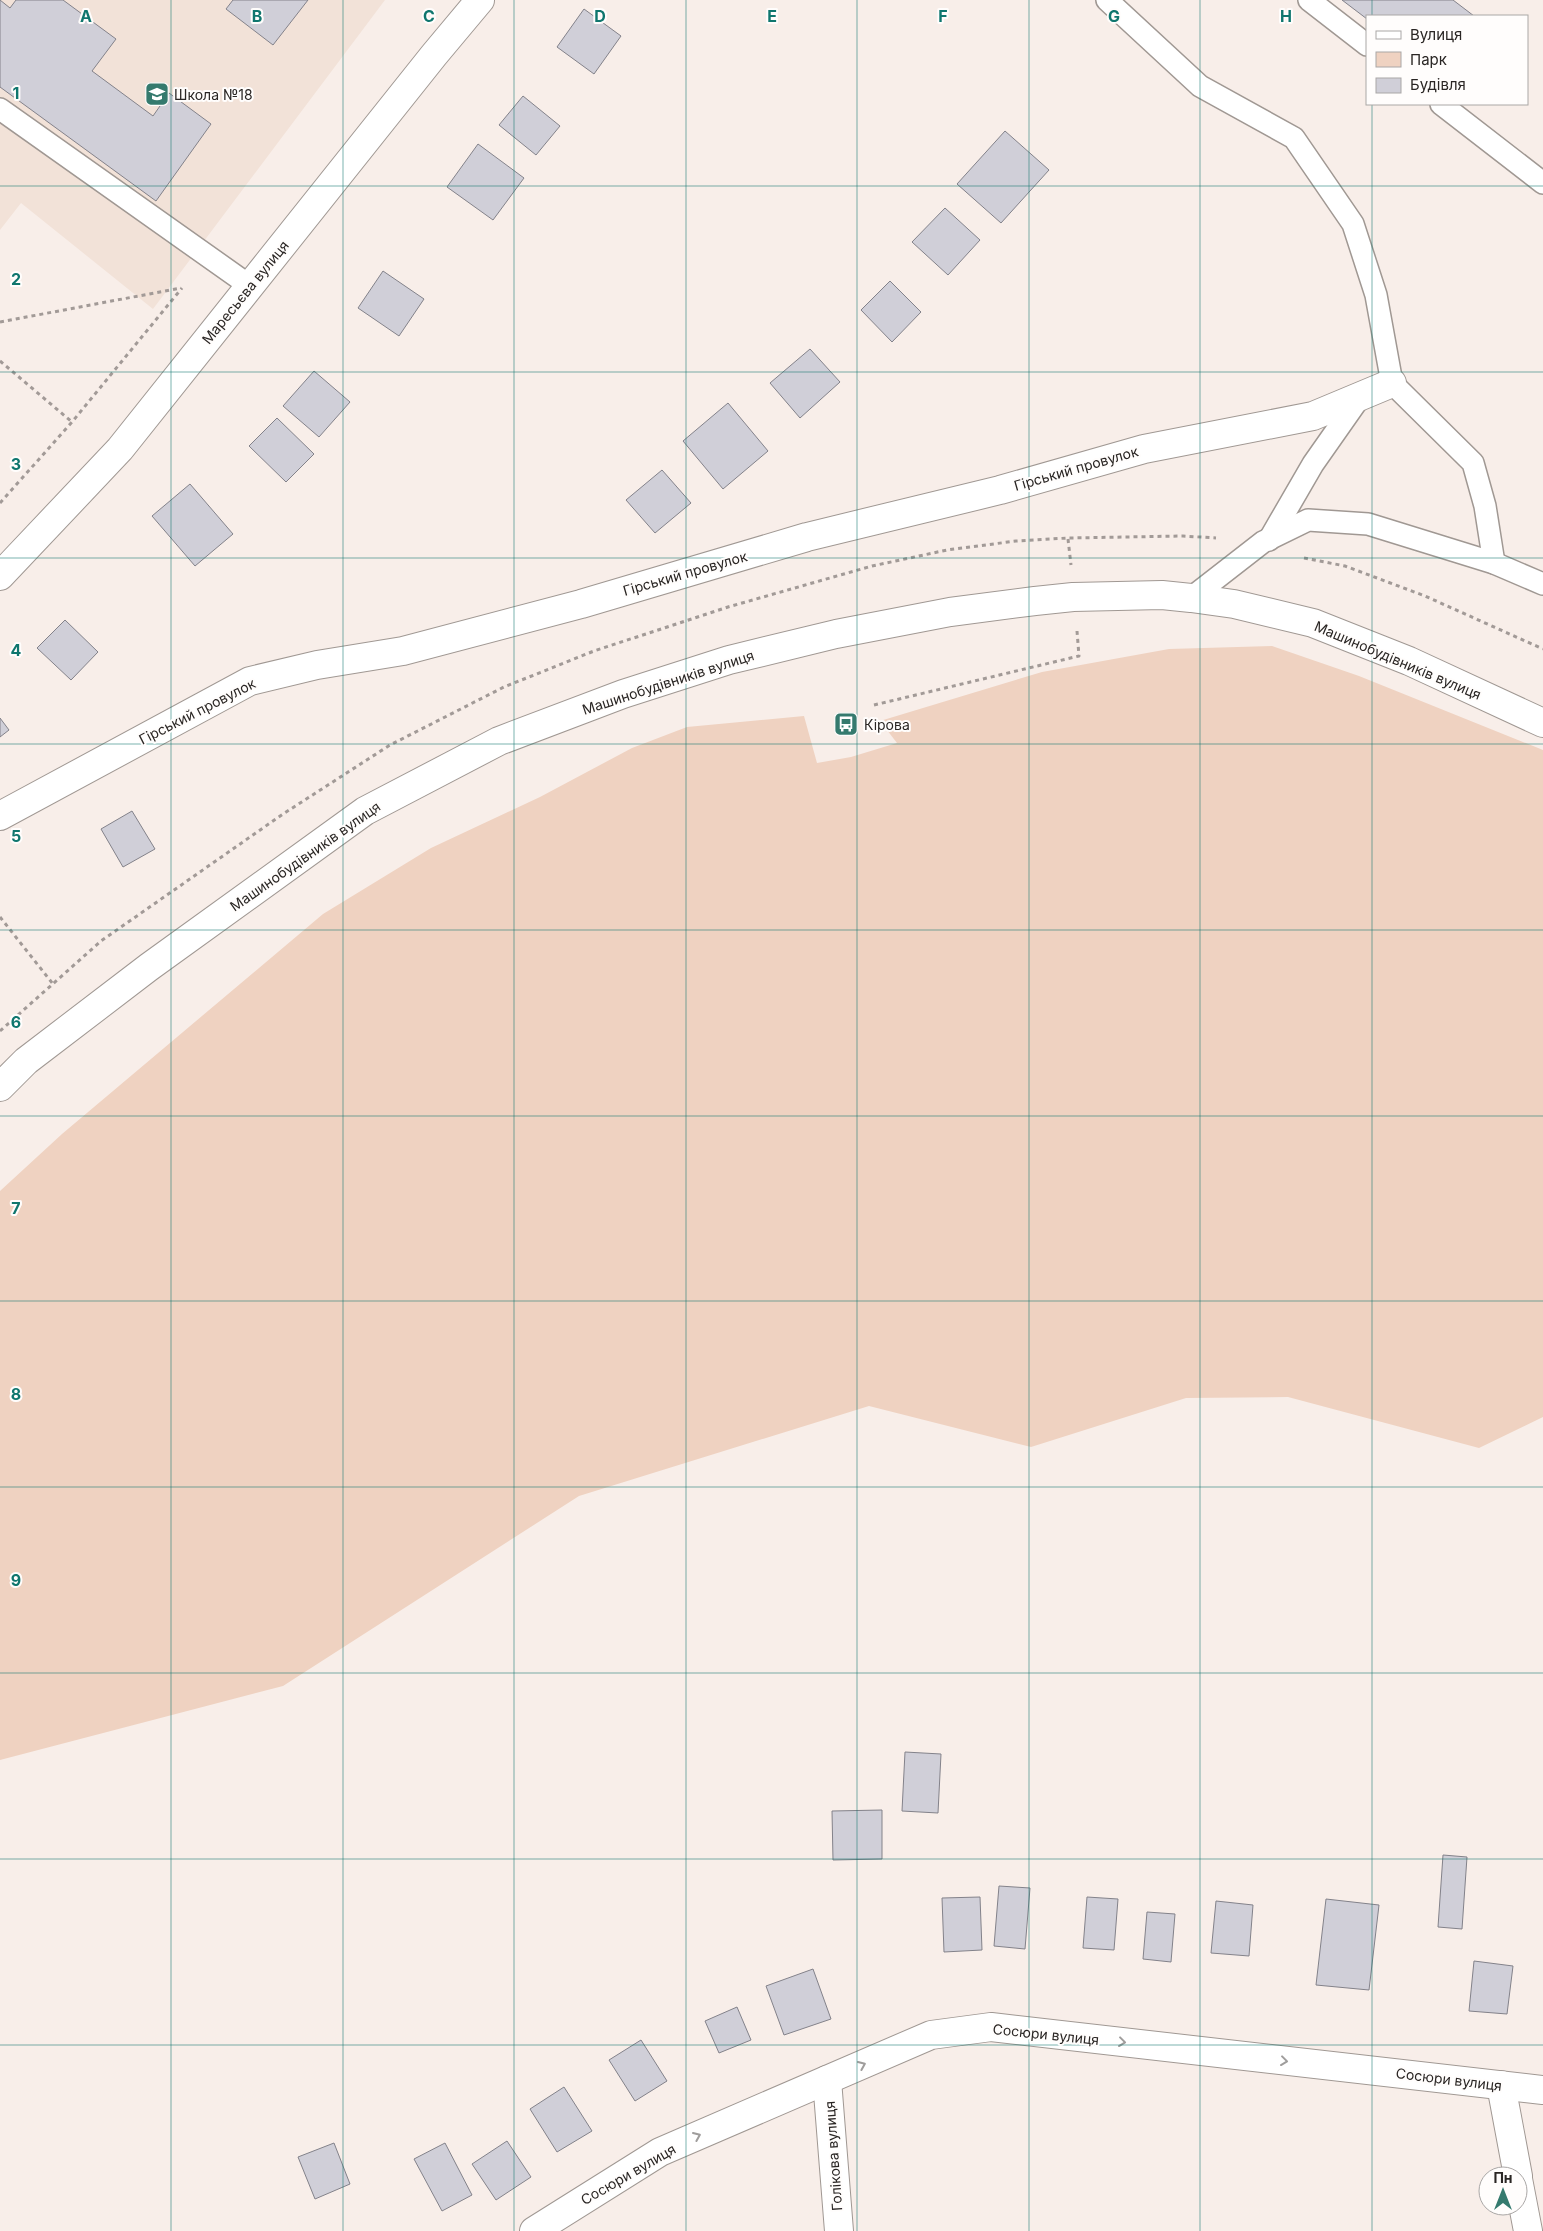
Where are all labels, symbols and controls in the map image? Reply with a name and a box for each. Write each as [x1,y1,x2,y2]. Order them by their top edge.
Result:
text: A [80,6,92,26]
text: B [252,6,262,26]
text: C [423,6,435,26]
text: D [594,6,606,26]
text: E [767,6,777,26]
text: F [938,6,948,26]
text: G [1108,6,1120,26]
text: H [1280,6,1292,26]
legend [1366,15,1528,105]
text: Вулиця [1410,25,1462,44]
text: Парк [1410,50,1447,69]
text: Будівля [1410,75,1466,94]
school or university icon: Школа №18 [144,81,170,107]
text: 1 [13,83,19,103]
place label: Школа №18 [174,86,253,103]
street label: Маресьєва вулиця [198,237,292,347]
text: 2 [11,269,21,289]
street label: Гірський провулок [1012,442,1140,494]
text: 3 [11,454,21,474]
street label: Гірський провулок [621,547,749,599]
street label: Машинобудівників вулиця [1312,617,1484,703]
text: 4 [11,640,22,660]
street label: Машинобудівників вулиця [580,646,756,718]
street label: Гірський провулок [136,674,258,748]
bus stop icon: Кірова [833,711,859,737]
place label: Кірова [864,716,910,733]
street label: Машинобудівників вулиця [227,798,383,914]
text: 5 [11,826,21,846]
text: 6 [11,1012,21,1032]
text: 7 [11,1198,21,1218]
text: 8 [11,1384,21,1404]
text: 9 [11,1570,21,1590]
street label: Сосюри вулиця [992,2020,1100,2048]
one-way arrow [1119,2036,1127,2047]
one-way arrow [1280,2055,1288,2066]
one-way arrow [857,2061,866,2072]
street label: Сосюри вулиця [1395,2064,1503,2094]
street label: Голікова вулиця [821,2101,845,2211]
one-way arrow [692,2132,701,2143]
street label: Сосюри вулиця [577,2140,679,2208]
north arrow [1478,2166,1528,2216]
text: Пн [1493,2169,1513,2186]

